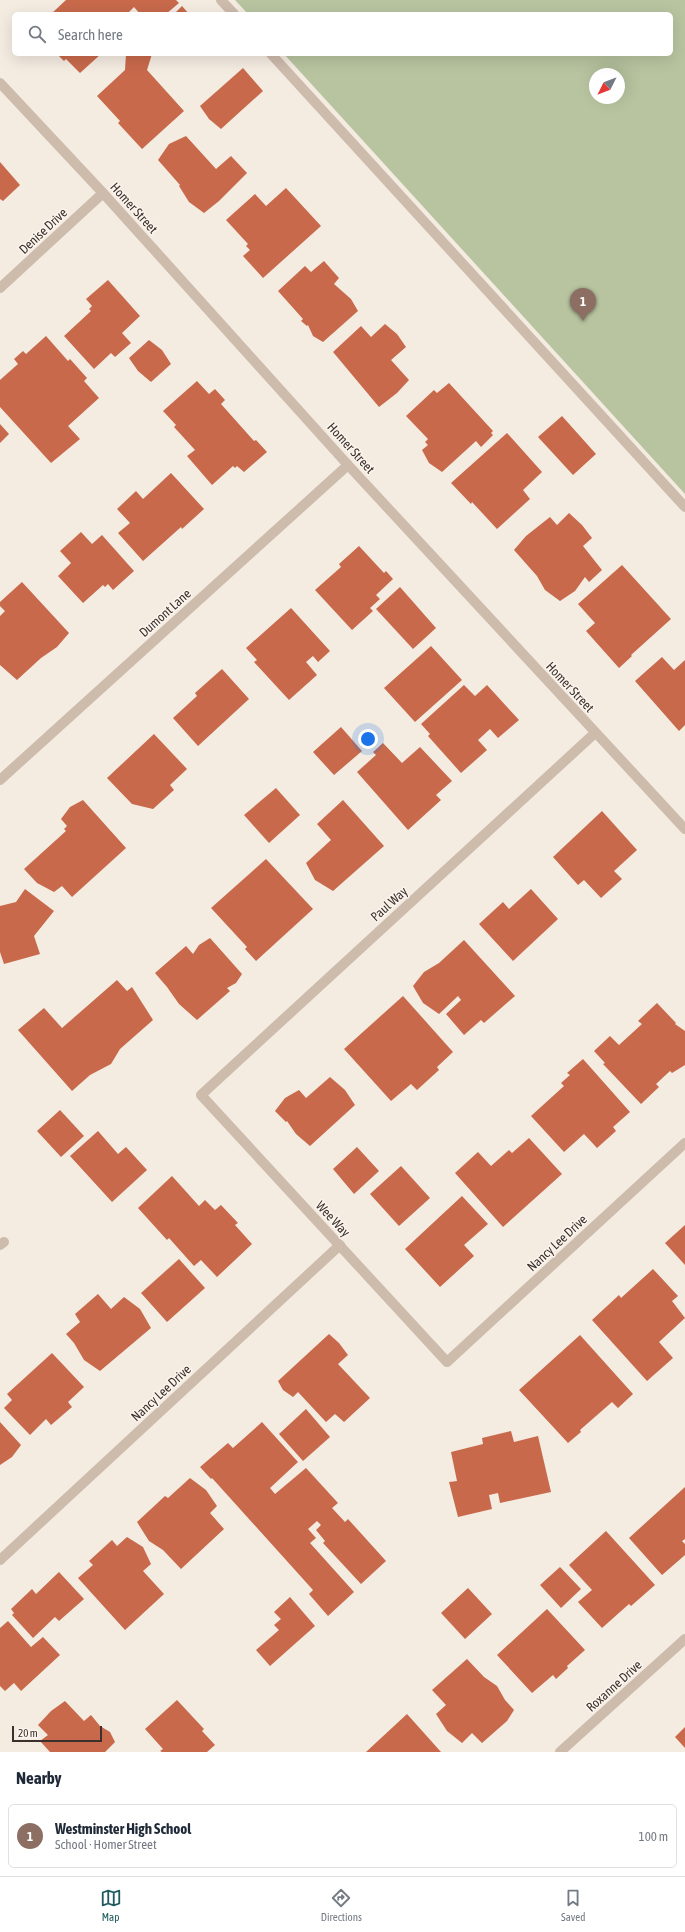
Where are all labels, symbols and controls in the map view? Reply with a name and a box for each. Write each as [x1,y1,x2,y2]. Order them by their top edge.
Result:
search box [12,12,673,56]
icon: search [26,23,48,45]
text: Search here [58,26,123,43]
north arrow [589,68,625,104]
street label: Homer Street [107,180,161,237]
street label: Denise Drive [16,205,70,257]
pin: 1 [570,288,596,321]
street label: Homer Street [324,420,378,477]
street label: Dumont Lane [136,586,194,640]
street label: Homer Street [543,659,597,715]
your location [358,729,378,749]
street label: Paul Way [368,883,411,924]
street label: Wee Way [313,1198,354,1240]
street label: Nancy Lee Drive [524,1212,590,1274]
street label: Nancy Lee Drive [128,1362,194,1424]
street label: Roxanne Drive [583,1657,645,1715]
scale bar [12,1724,102,1743]
text: 20 m [18,1727,38,1739]
text: Nearby [16,1768,62,1788]
text: Westminster High School [55,1820,191,1837]
text: 1 [27,1829,33,1844]
text: 100 m [639,1829,668,1844]
text: School · Homer Street [55,1837,157,1852]
tab: Map [100,1887,122,1923]
tab: Directions [321,1887,362,1923]
tab: Saved [561,1887,585,1923]

